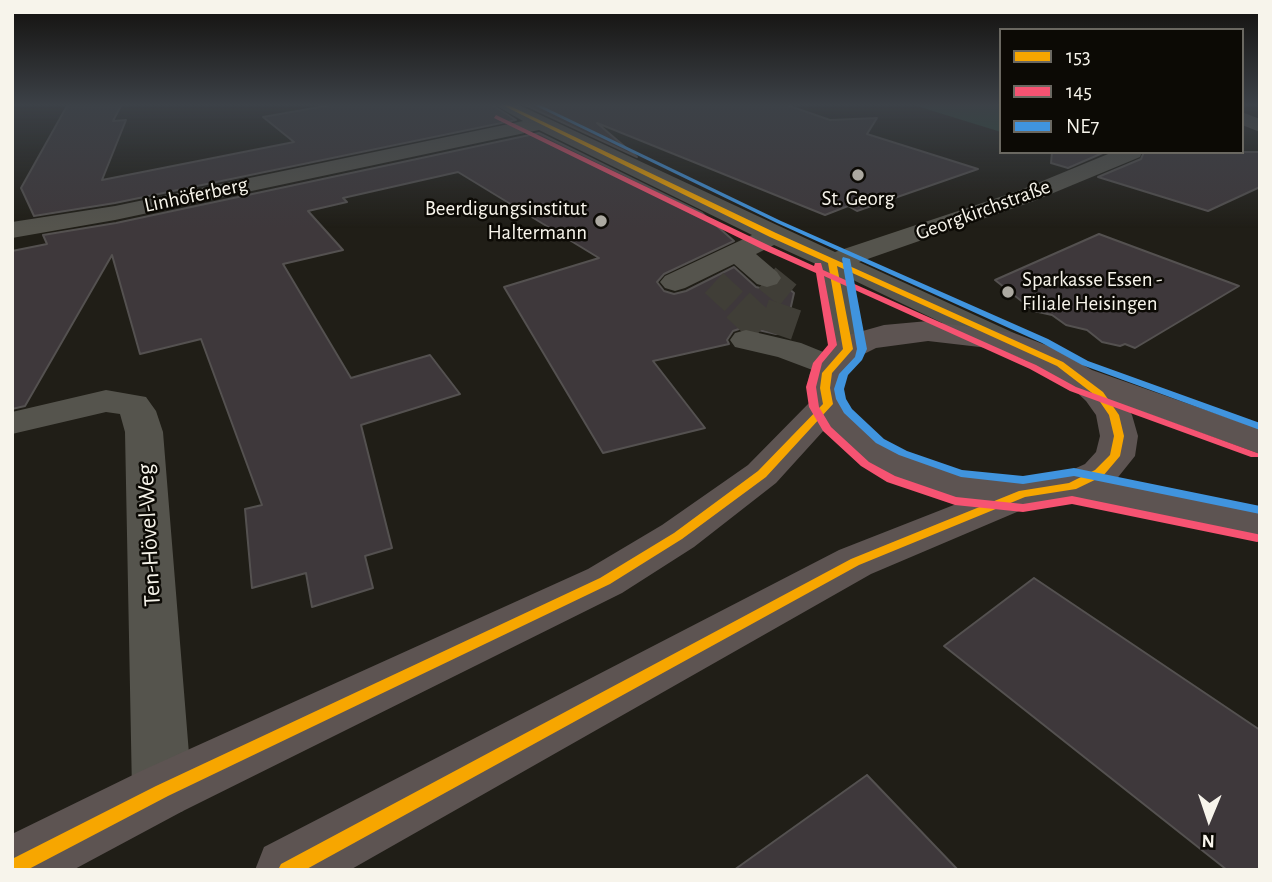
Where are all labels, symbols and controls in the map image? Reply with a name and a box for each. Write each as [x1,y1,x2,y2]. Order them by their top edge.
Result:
legend [999,28,1244,154]
text: 153 [1066,46,1091,67]
text: 145 [1066,81,1092,102]
text: NE7 [1066,116,1099,137]
marker: St. Georg [850,167,866,183]
street label: Linhöferberg [142,172,250,218]
street label: Georgkirchstraße [912,174,1054,246]
place label: St. Georg [821,186,895,212]
place label: Beerdigungsinstitut Haltermann [425,196,587,246]
marker: Beerdigungsinstitut Haltermann [593,213,609,229]
place label: Sparkasse Essen - Filiale Heisingen [1022,267,1163,317]
marker: Sparkasse Essen - Filiale Heisingen [1000,284,1016,300]
street label: Ten-Hövel-Weg [131,463,167,607]
north arrow [1174,784,1244,854]
text: N [1201,831,1215,850]

